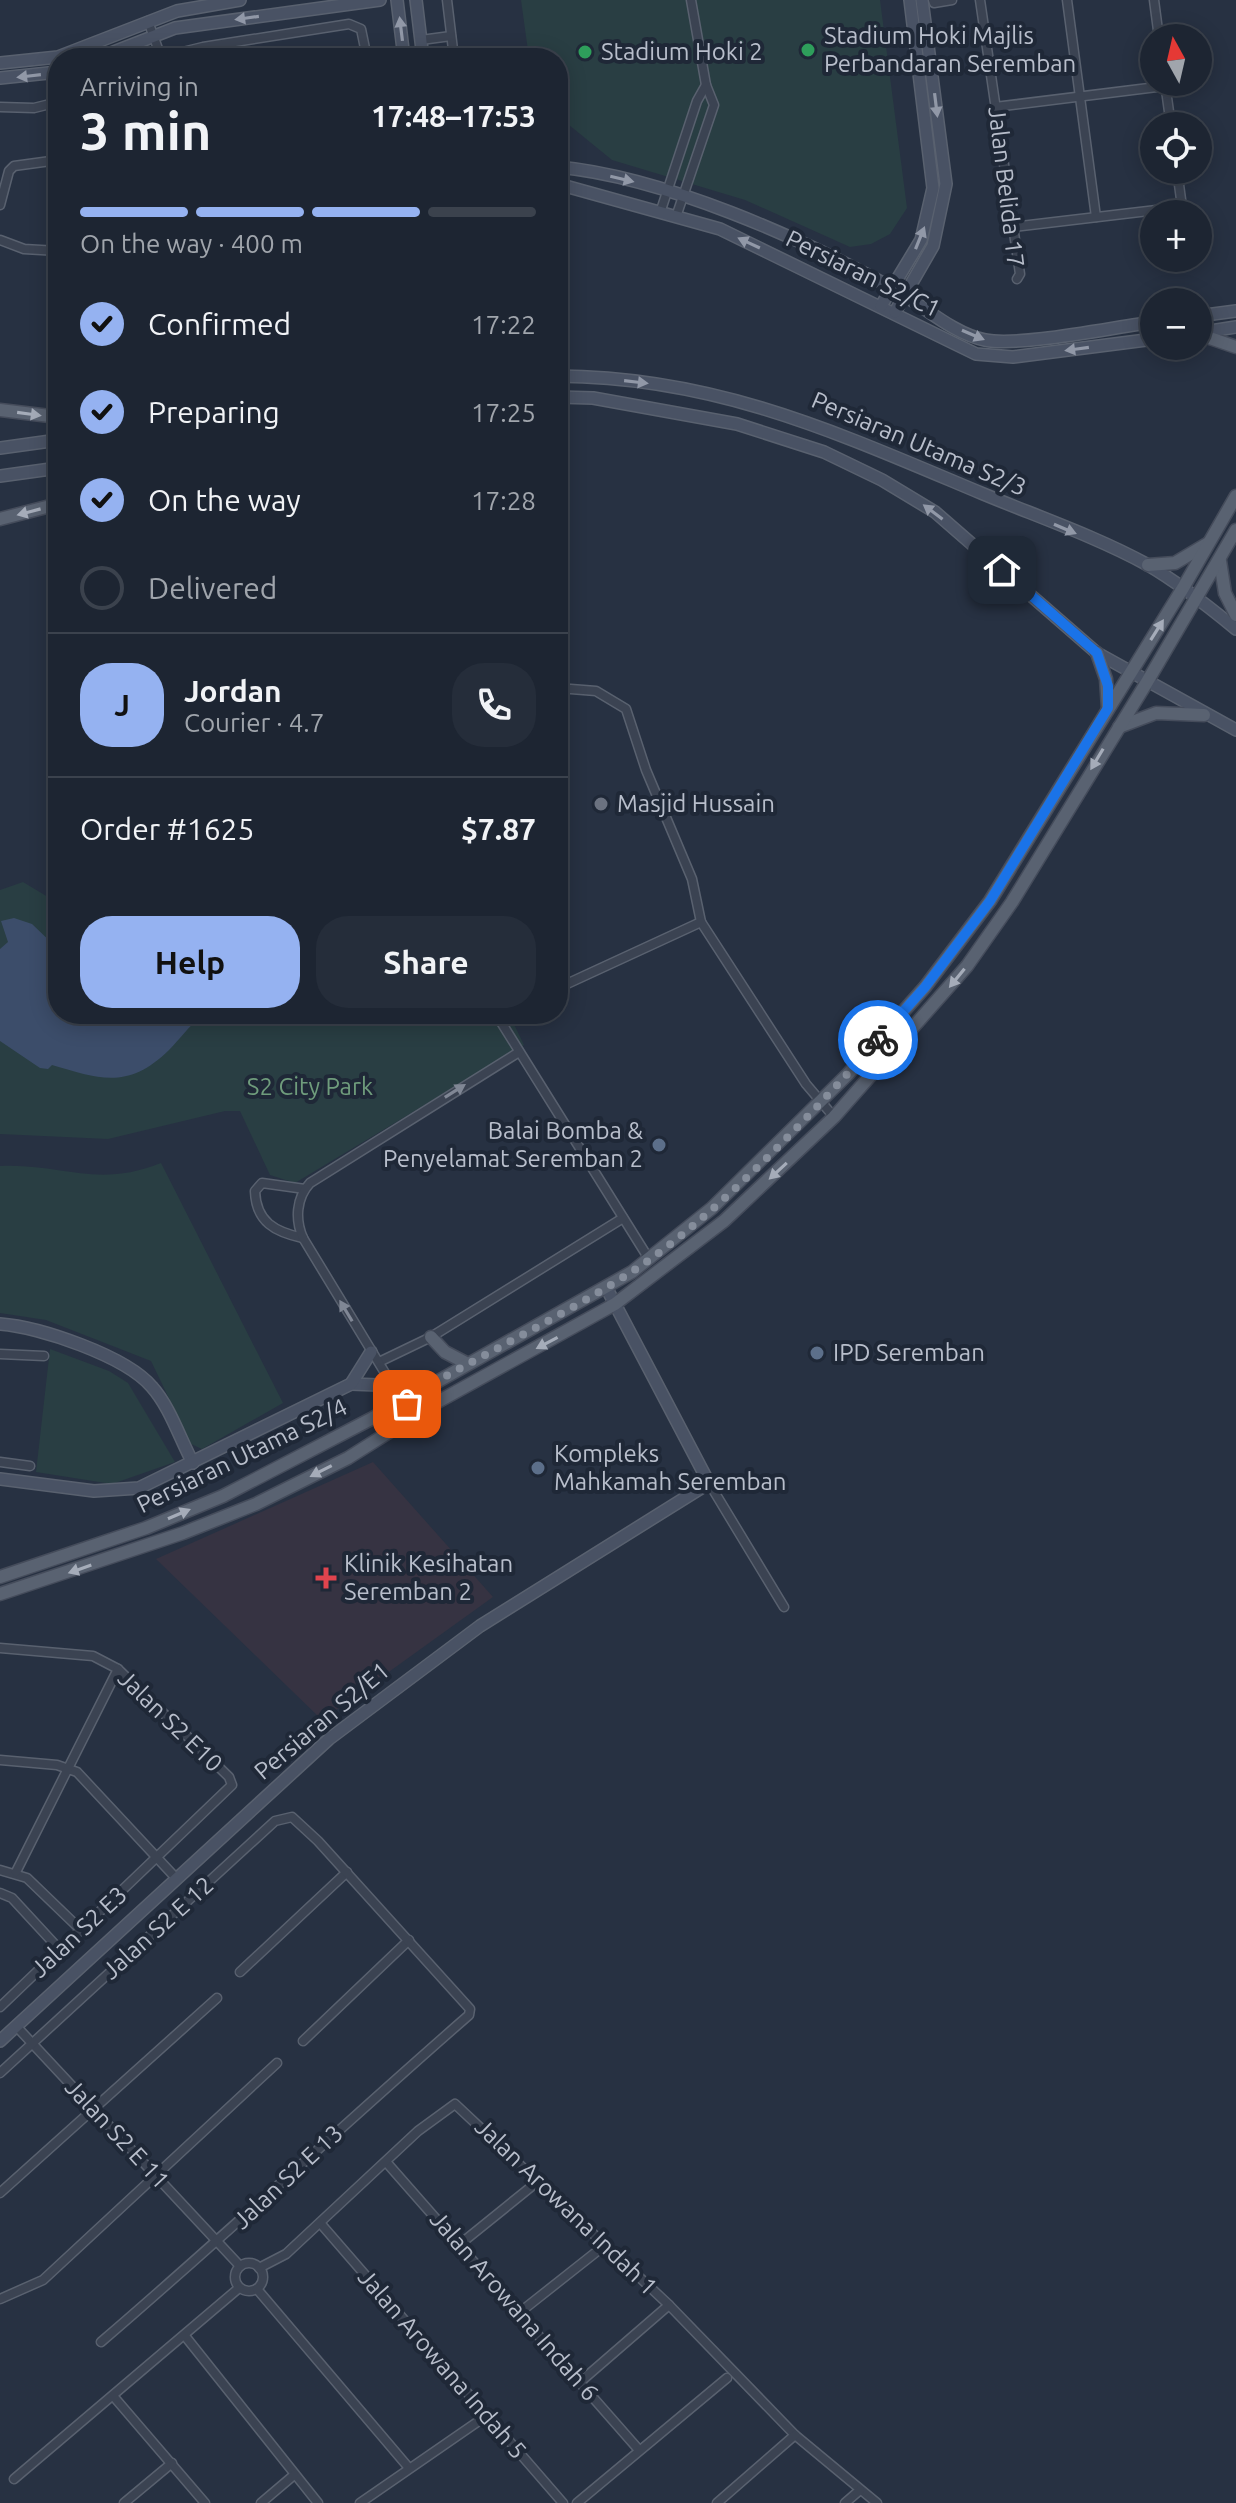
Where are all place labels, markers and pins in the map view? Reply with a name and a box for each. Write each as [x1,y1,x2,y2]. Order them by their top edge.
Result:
place label: Stadium Hoki Majlis Perbandaran Seremban [824,22,1076,77]
place label: Stadium Hoki 2 [601,38,763,65]
marker: Stadium Hoki Majlis Perbandaran Seremban [799,41,817,59]
marker: Stadium Hoki 2 [576,43,594,61]
pin [968,536,1036,604]
place label: Masjid Hussain [617,790,775,817]
marker: Masjid Hussain [592,795,610,813]
place label: Balai Bomba & Penyelamat Seremban 2 [383,1117,643,1172]
marker: Balai Bomba & Penyelamat Seremban 2 [650,1136,668,1154]
place label: IPD Seremban [833,1339,985,1366]
marker: IPD Seremban [808,1344,826,1362]
pin [373,1370,441,1438]
place label: Kompleks Mahkamah Seremban [554,1440,787,1495]
marker: Kompleks Mahkamah Seremban [529,1459,547,1477]
place label: Klinik Kesihatan Seremban 2 [344,1550,513,1605]
marker: Klinik Kesihatan Seremban 2 [315,1567,337,1589]

